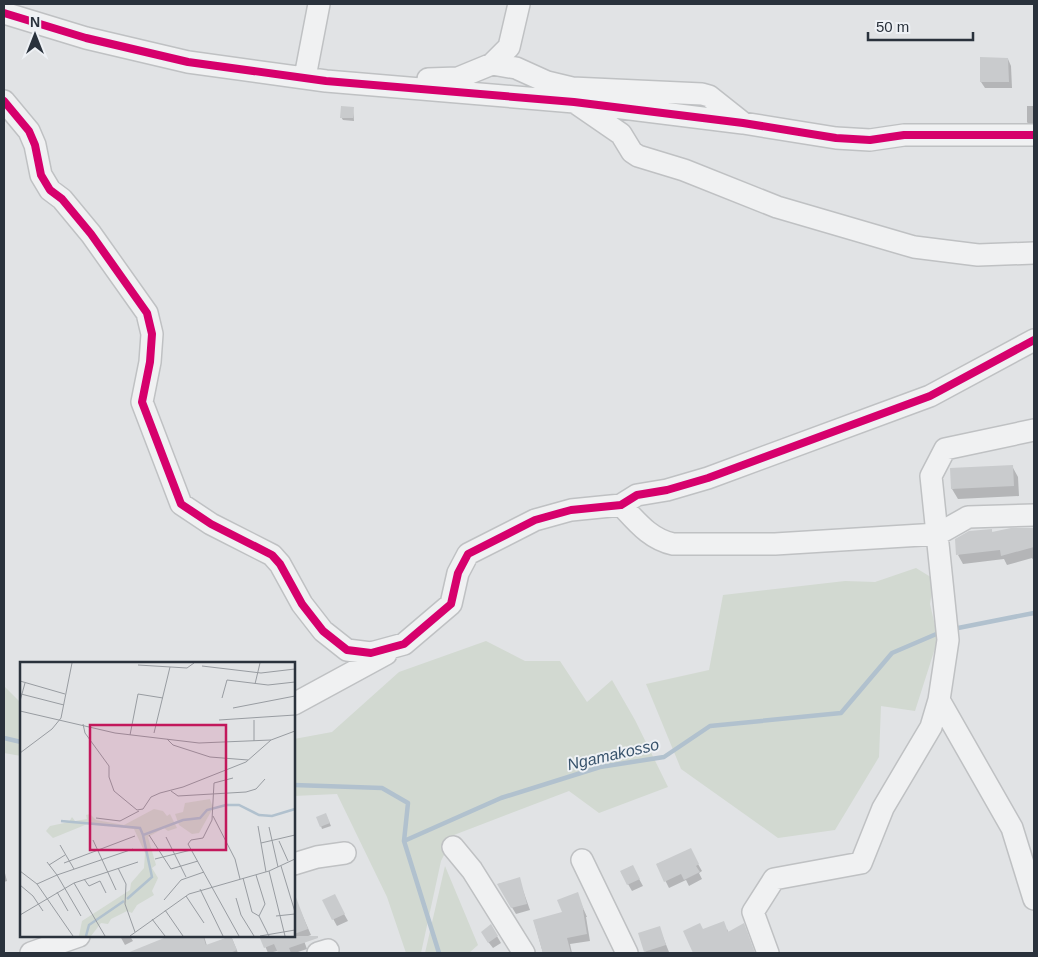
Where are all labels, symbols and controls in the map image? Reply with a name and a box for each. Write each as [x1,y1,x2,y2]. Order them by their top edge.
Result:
north arrow [10,10,60,60]
scale bar [868,10,973,42]
text: N [30,14,40,30]
text: 50 m [876,18,909,35]
inset map [20,662,295,937]
water label: Ngamakosso [566,736,661,773]

